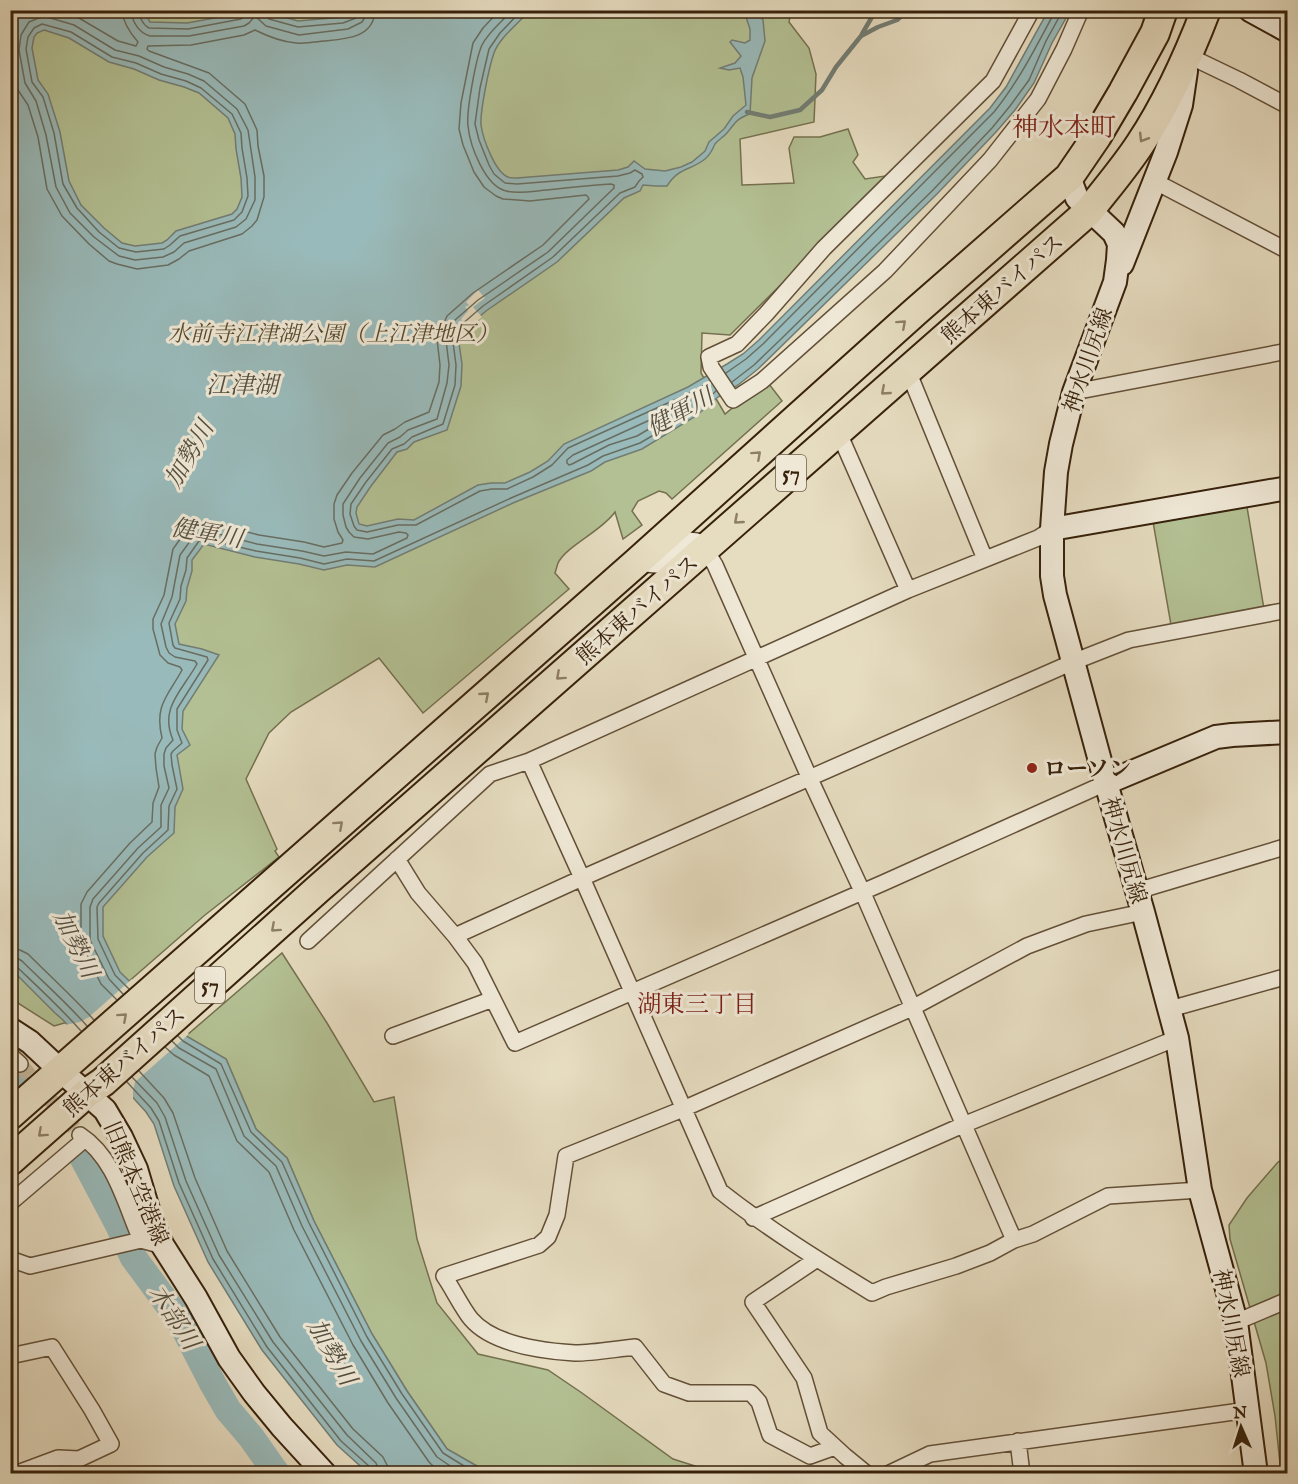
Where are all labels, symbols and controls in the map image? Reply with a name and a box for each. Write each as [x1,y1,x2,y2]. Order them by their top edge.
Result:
district label: 神水本町 [1012,112,1116,145]
one-way arrow [1139,132,1151,142]
street label: 熊本東バイパス [936,229,1070,350]
street label: 神水川尻線 [1058,304,1120,417]
one-way arrow [895,320,905,331]
park label: 水前寺江津湖公園（上江津地区） [168,321,498,349]
water label: 江津湖 [206,371,282,402]
water label: 健軍川 [642,381,722,444]
one-way arrow [881,384,892,395]
water label: 加勢川 [159,413,223,494]
one-way arrow [750,451,761,462]
road number: 57 [776,455,806,491]
water label: 健軍川 [169,513,248,557]
one-way arrow [735,513,745,524]
street label: 熊本東バイパス [571,550,705,671]
one-way arrow [556,669,567,680]
one-way arrow [479,692,489,703]
place label: ローソン [1044,756,1131,784]
marker: ローソン [1025,761,1039,775]
street label: 神水川尻線 [1094,794,1152,907]
one-way arrow [333,821,343,832]
water label: 加勢川 [45,906,106,987]
one-way arrow [271,921,281,932]
road number: 57 [195,967,225,1003]
district label: 湖東三丁目 [637,990,757,1021]
street label: 熊本東バイパス [58,1002,192,1123]
one-way arrow [116,1013,127,1024]
street label: 旧熊本空港線 [96,1118,174,1250]
one-way arrow [38,1126,49,1137]
street label: 神水川尻線 [1206,1267,1254,1380]
water label: 木部川 [140,1279,207,1359]
water label: 加勢川 [299,1314,364,1394]
north arrow [1211,1397,1271,1457]
text: N [1232,1404,1248,1424]

